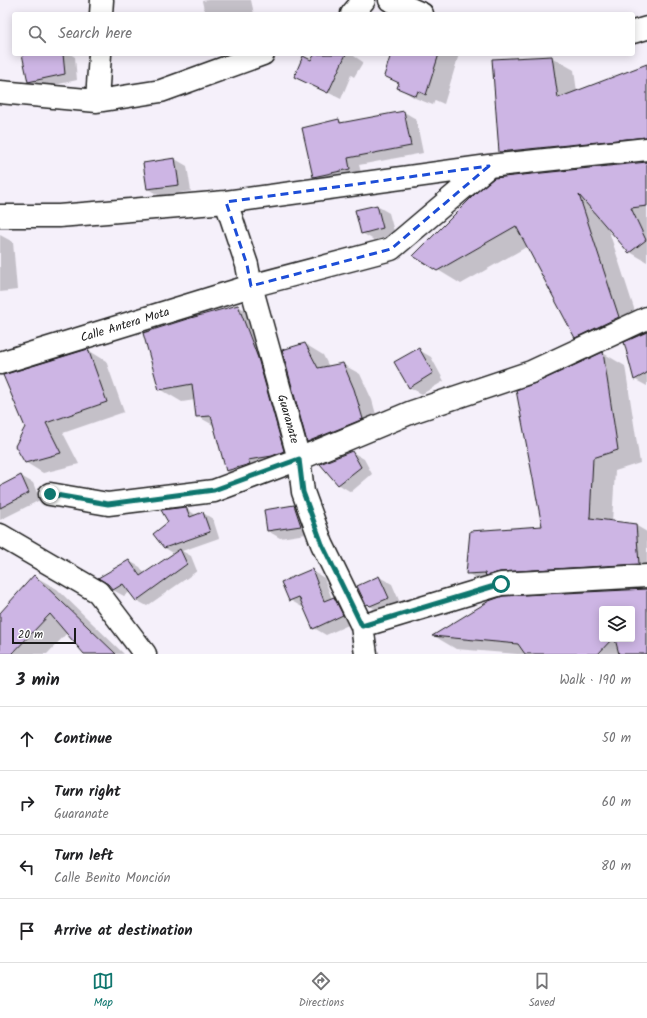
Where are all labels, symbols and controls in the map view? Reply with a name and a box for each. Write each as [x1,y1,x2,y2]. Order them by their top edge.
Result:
search box [12,12,635,56]
text: Search here [58,22,132,46]
icon: search [26,23,48,45]
street label: Calle Antera Mota [78,302,172,348]
street label: Guaranate [272,392,304,446]
route end [41,485,59,503]
route start [492,575,510,593]
map controls [599,606,635,642]
button: layers [599,606,635,642]
scale bar [12,626,76,645]
text: 20 m [18,626,43,644]
text: 3 min [16,667,60,694]
text: Walk · 190 m [559,670,631,691]
text: Continue [54,727,112,751]
icon: ahead [16,728,38,750]
text: 50 m [602,728,631,749]
text: Turn right [54,780,121,804]
icon: right [16,792,38,814]
text: 60 m [602,792,631,813]
text: Guaranate [54,804,109,825]
text: Turn left [54,844,114,868]
icon: left [16,856,38,878]
text: 80 m [601,856,631,877]
text: Calle Benito Monción [54,868,170,889]
text: Arrive at destination [54,919,193,943]
icon: arrive [16,920,38,942]
tab: Map [92,970,114,1012]
tab: Directions [299,970,344,1012]
tab: Saved [529,970,555,1012]

